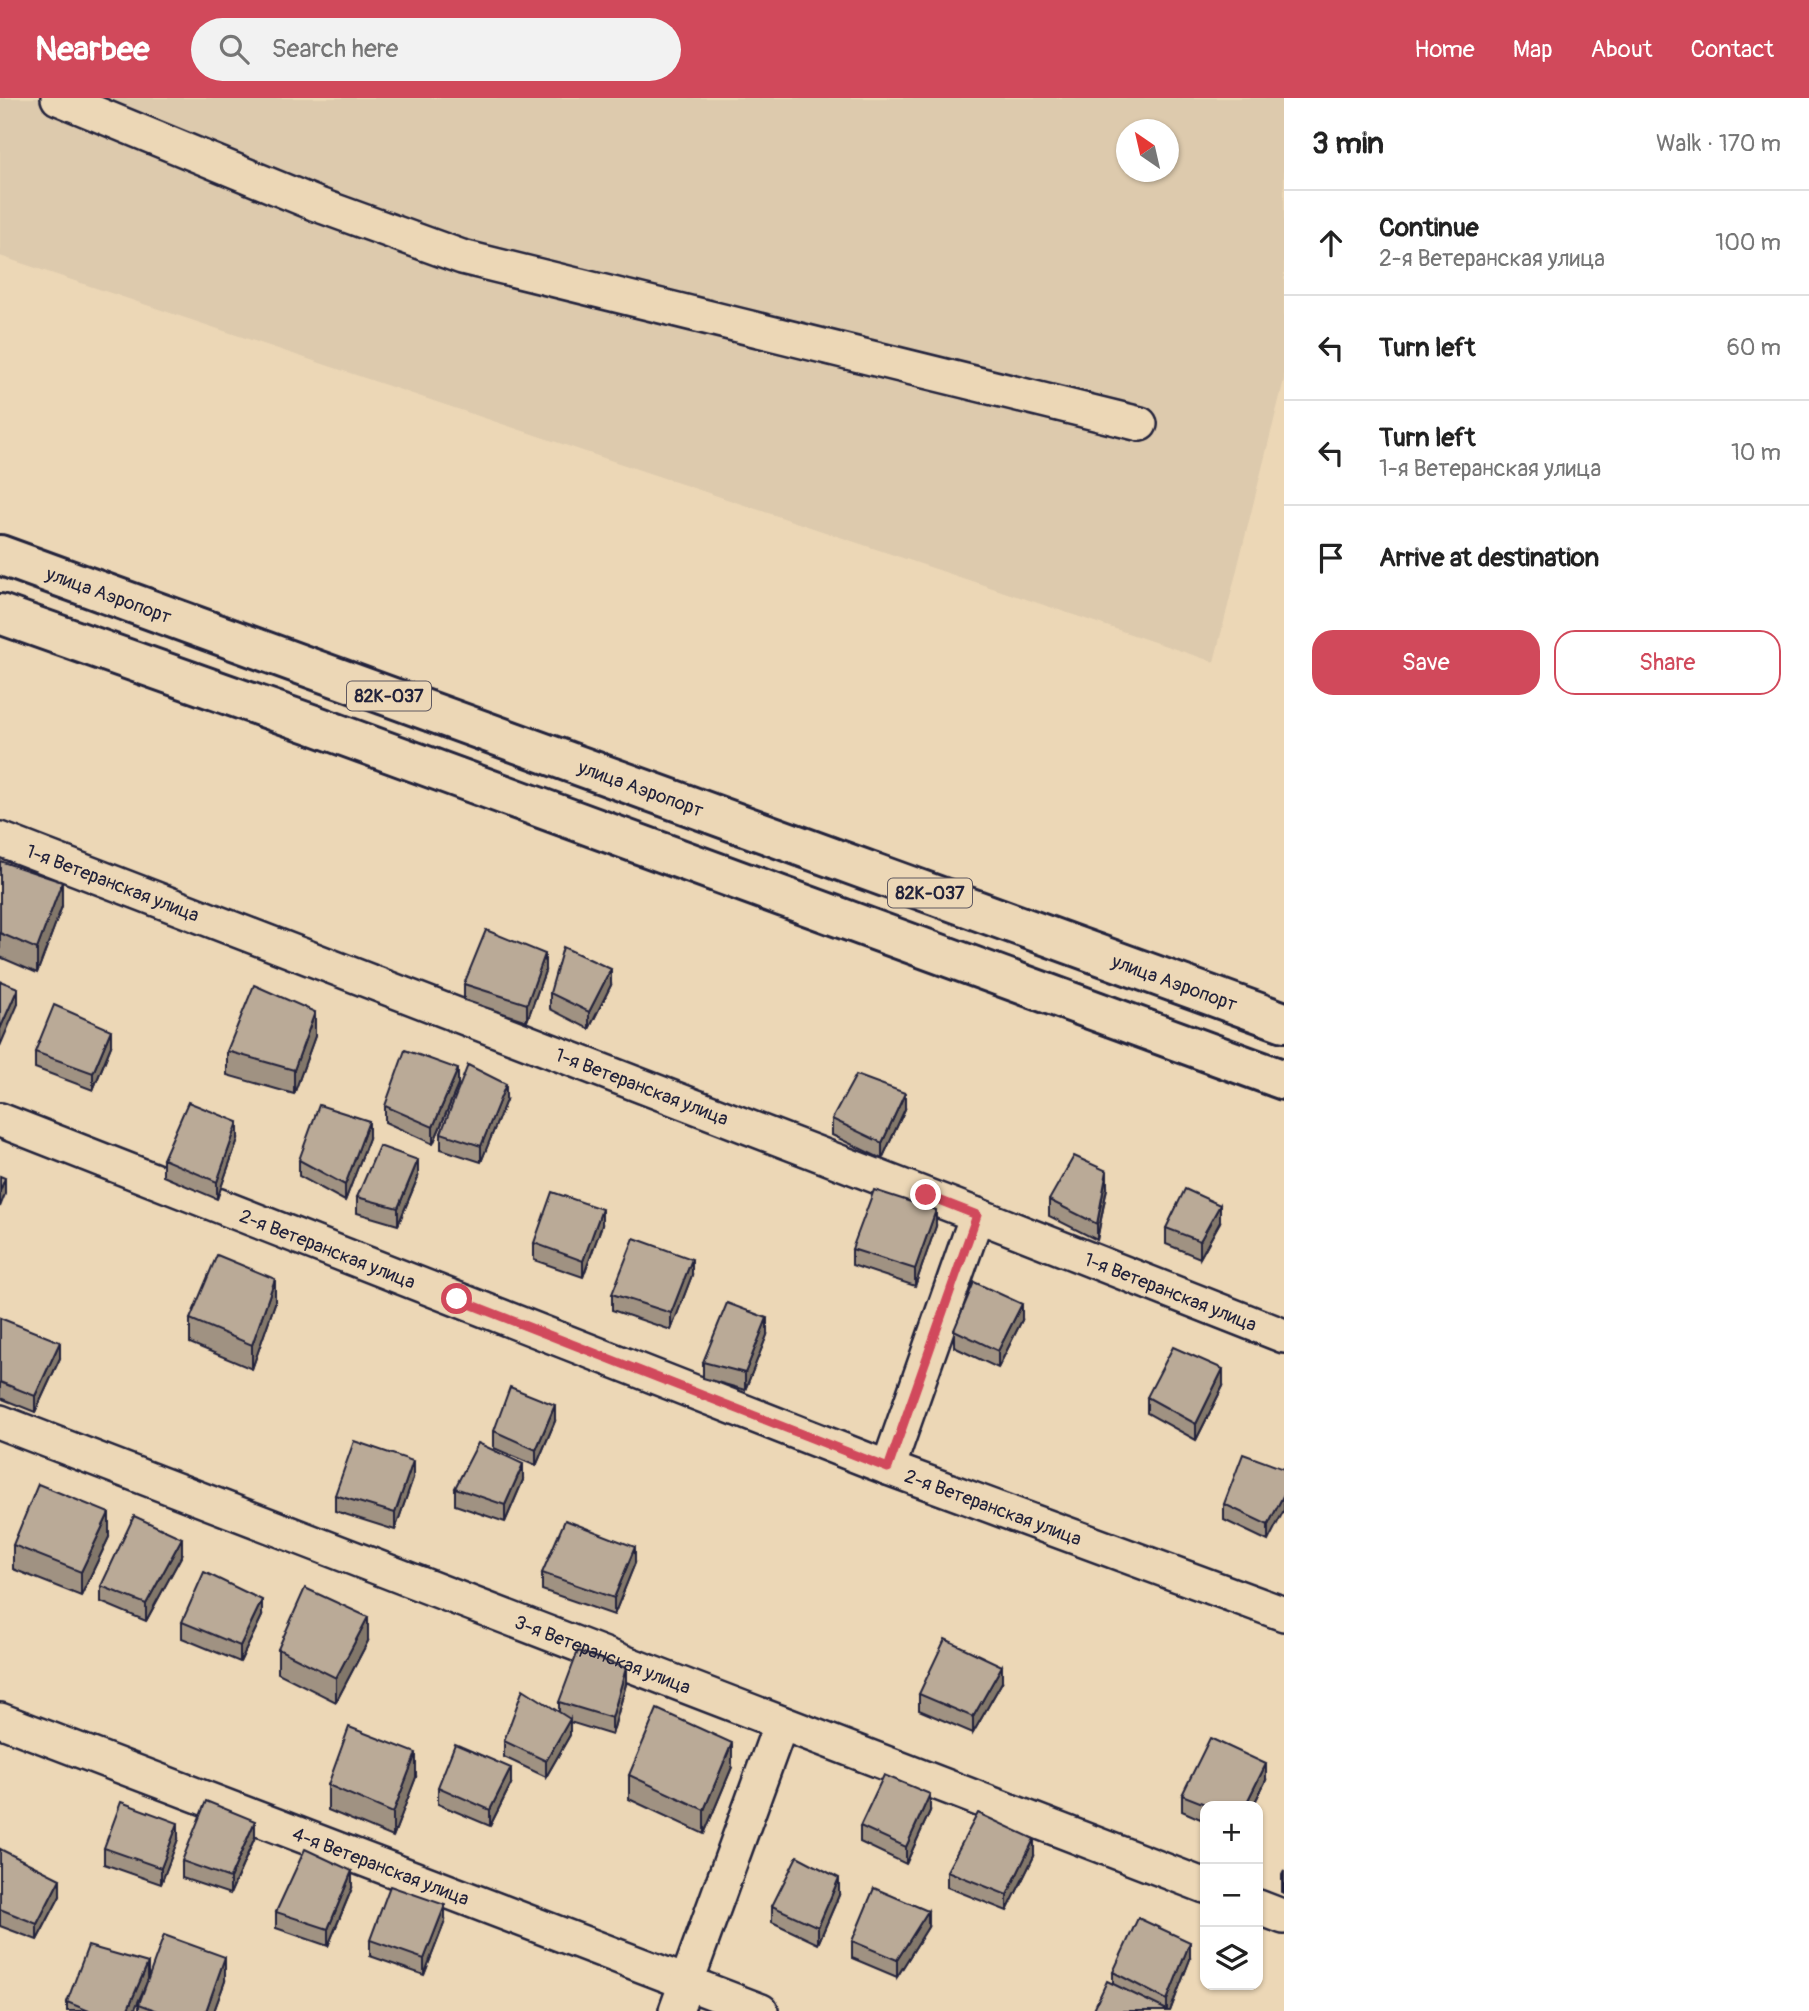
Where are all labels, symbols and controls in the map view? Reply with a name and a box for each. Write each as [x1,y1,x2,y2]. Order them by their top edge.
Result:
search box [191,18,681,81]
text: Nearbee [35,29,149,70]
icon: search [215,30,253,68]
text: Search here [271,33,398,65]
text: Home [1414,35,1475,64]
text: Map [1513,35,1553,64]
text: About [1591,35,1653,64]
text: Contact [1691,35,1774,64]
north arrow [1116,119,1179,182]
text: 3 min [1312,125,1384,162]
text: Walk · 170 m [1656,129,1781,158]
text: Continue [1379,212,1479,244]
icon: ahead [1312,224,1350,262]
text: 100 m [1715,228,1781,257]
text: 2-я Ветеранская улица [1379,244,1605,273]
icon: left [1312,329,1350,367]
text: Turn left [1379,332,1475,364]
text: 60 m [1726,333,1781,362]
text: Turn left [1379,422,1475,454]
icon: left [1312,434,1350,472]
text: 10 m [1731,438,1781,467]
text: 1-я Ветеранская улица [1379,454,1601,483]
icon: arrive [1312,539,1350,577]
text: Arrive at destination [1379,542,1599,574]
street label: улица Аэропорт [42,561,175,630]
button: Save [1312,630,1540,695]
button: Share [1554,630,1781,695]
road number: 82К-037 [347,682,431,710]
street label: улица Аэропорт [574,755,707,823]
street label: 1-я Ветеранская улица [23,839,203,928]
road number: 82К-037 [888,878,972,908]
street label: улица Аэропорт [1108,949,1241,1017]
street label: 1-я Ветеранская улица [552,1043,732,1131]
route end [910,1179,941,1210]
street label: 2-я Ветеранская улица [236,1204,419,1295]
street label: 1-я Ветеранская улица [1080,1247,1260,1337]
route start [441,1283,472,1314]
street label: 2-я Ветеранская улица [901,1464,1085,1551]
street label: 3-я Ветеранская улица [511,1610,694,1700]
map controls [1200,1801,1263,1990]
button: + [1200,1801,1263,1864]
street label: 4-я Ветеранская улица [289,1822,473,1911]
button: − [1200,1864,1263,1927]
button: layers [1200,1927,1263,1990]

